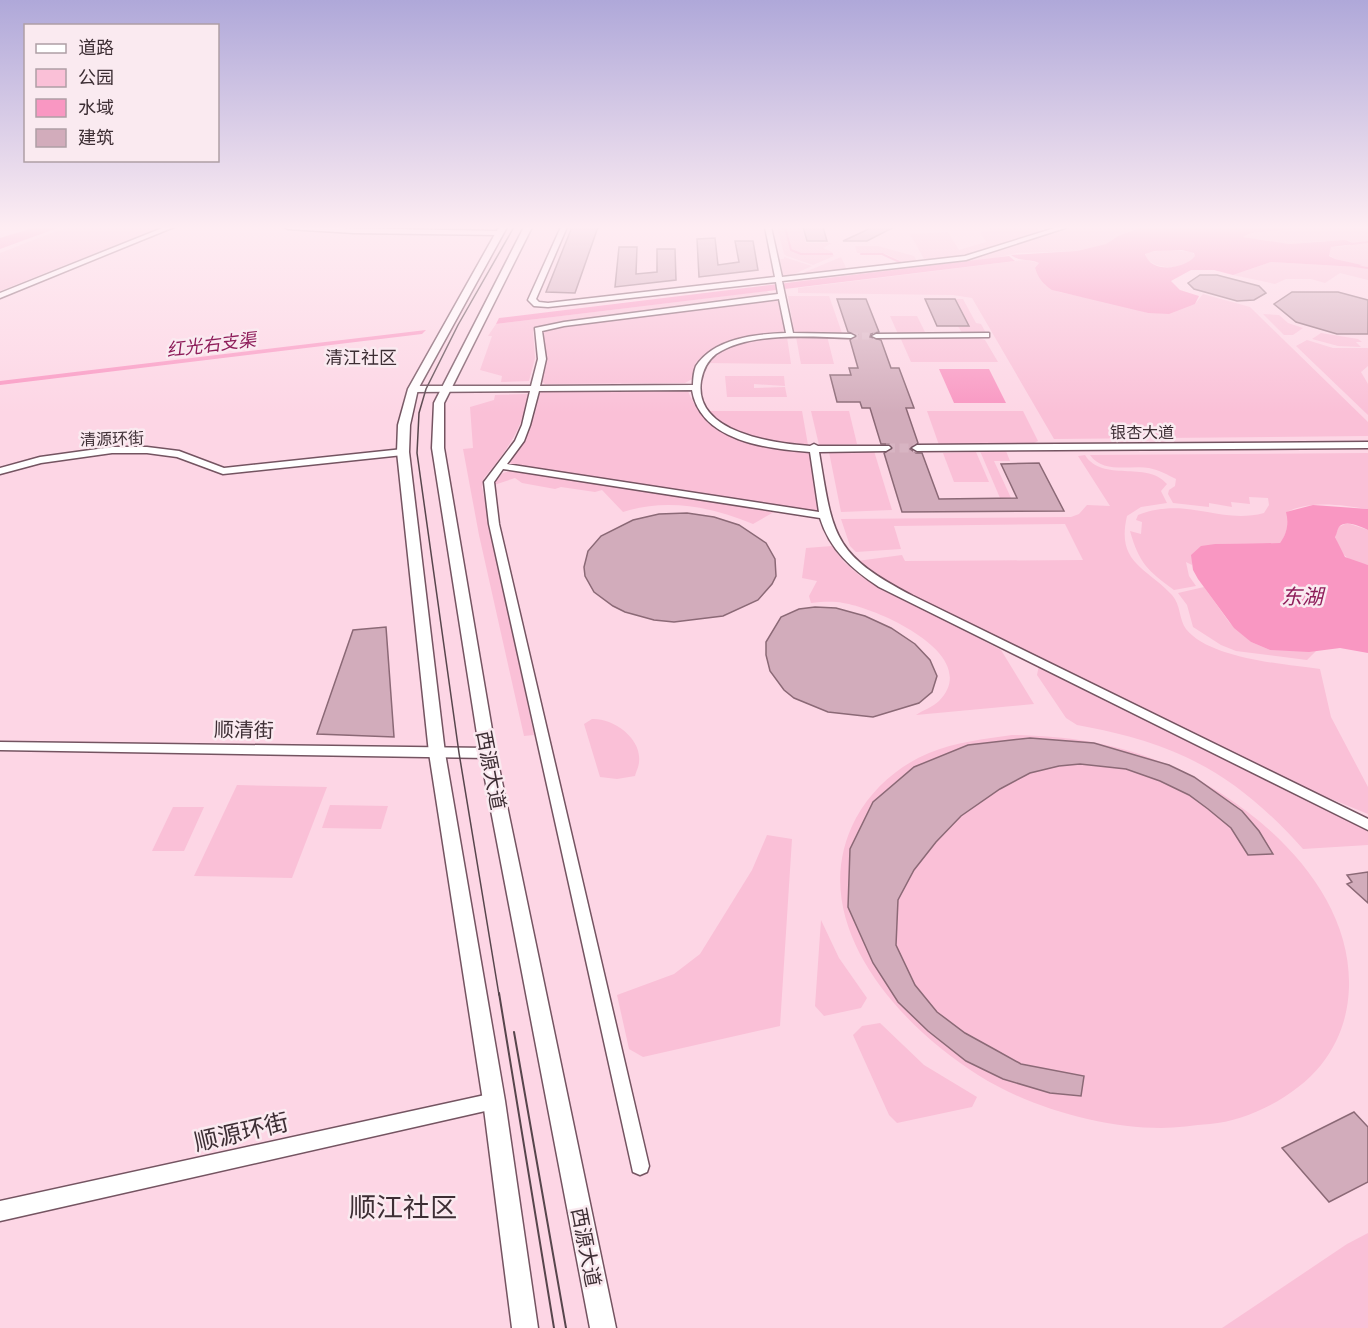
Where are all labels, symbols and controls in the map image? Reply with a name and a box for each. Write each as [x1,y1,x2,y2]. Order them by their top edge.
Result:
legend [24,24,219,162]
text: 道路 [78,36,114,58]
text: 公园 [78,66,114,88]
text: 水域 [78,96,114,118]
text: 建筑 [78,126,114,148]
water label: 红光右支渠 [165,327,260,360]
district label: 清江社区 [325,346,397,368]
street label: 银杏大道 [1110,422,1174,441]
street label: 清源环街 [80,427,144,449]
water label: 东湖 [1281,583,1326,608]
street label: 顺清街 [214,716,274,742]
street label: 西源大道 [473,728,511,812]
street label: 顺源环街 [191,1106,291,1156]
district label: 顺江社区 [349,1190,457,1222]
street label: 西源大道 [568,1205,606,1289]

